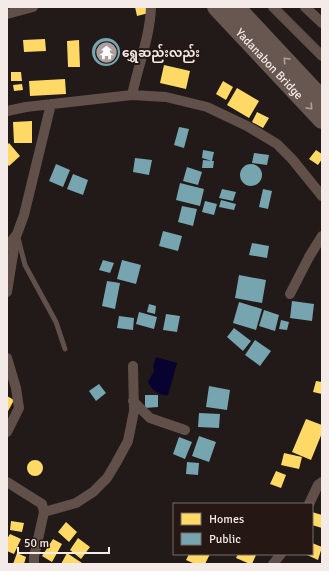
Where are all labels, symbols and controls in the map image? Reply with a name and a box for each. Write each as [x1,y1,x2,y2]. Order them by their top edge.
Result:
street label: Yadanabon Bridge [232,25,306,103]
temple icon: ရွှေဆည်းလည်း [93,40,119,66]
place label: ရွှေဆည်းလည်း [122,43,200,63]
one-way arrow [283,57,291,65]
one-way arrow [305,102,313,110]
legend [173,503,313,555]
text: Homes [209,512,244,527]
scale bar [18,529,109,555]
text: Public [209,532,241,547]
text: 50 m [24,536,49,551]

